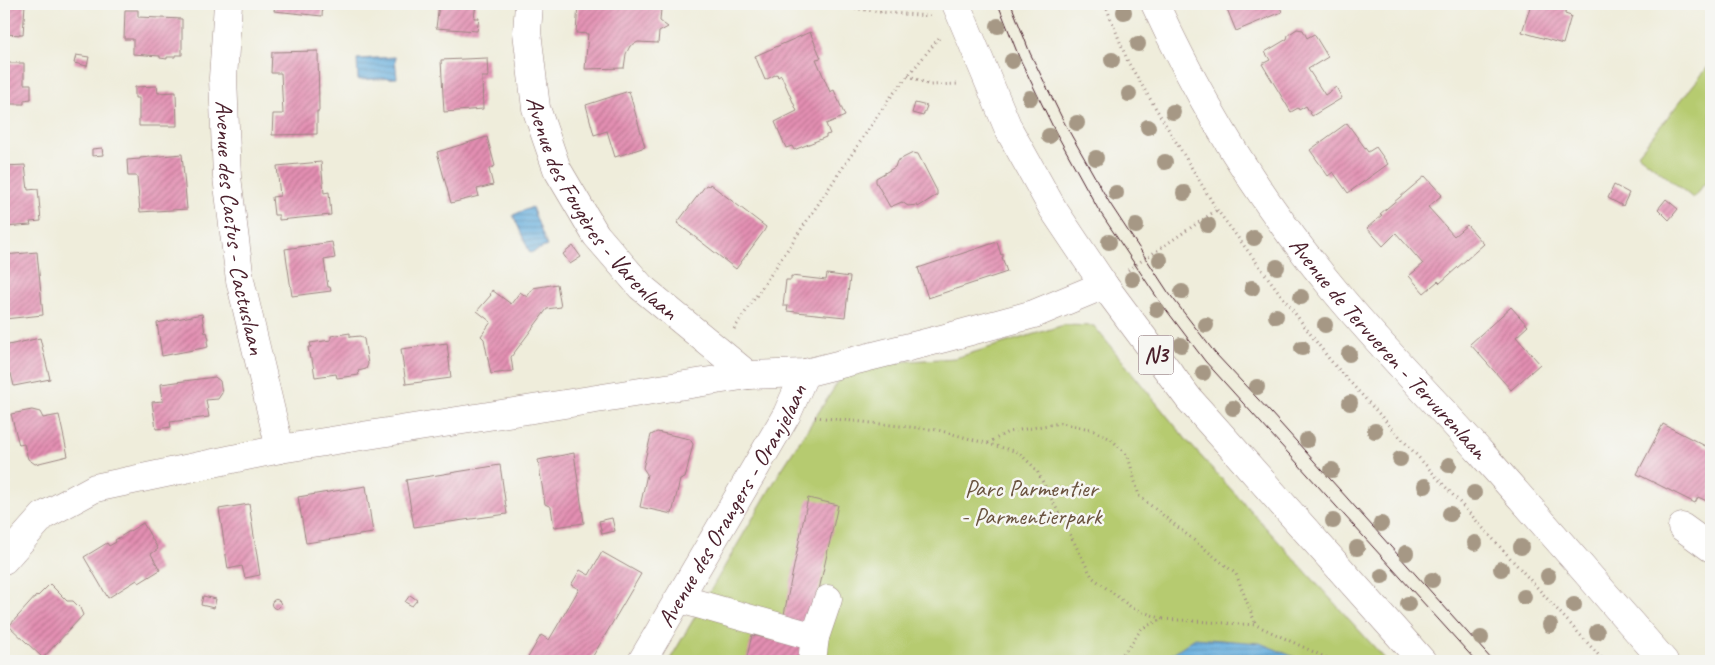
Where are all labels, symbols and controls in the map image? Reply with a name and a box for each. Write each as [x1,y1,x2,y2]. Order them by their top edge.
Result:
street label: Avenue des Fougères - Varenlaan [520,96,685,327]
street label: Avenue des Cactus - Cactuslaan [209,100,272,358]
street label: Avenue de Tervueren - Tervurenlaan [1283,231,1495,466]
road number: N3 [1138,336,1174,374]
street label: Avenue des Orangers - Oranjelaan [650,379,813,632]
park label: Parc Parmentier - Parmentierpark [960,473,1104,531]

